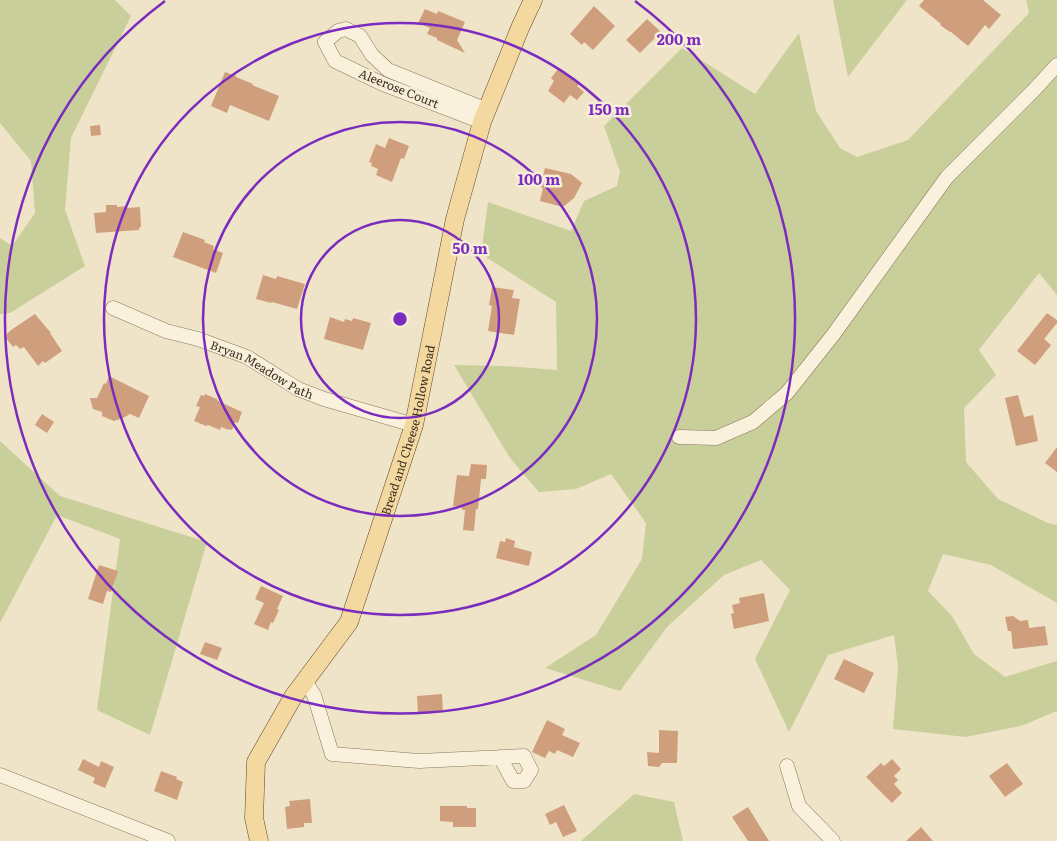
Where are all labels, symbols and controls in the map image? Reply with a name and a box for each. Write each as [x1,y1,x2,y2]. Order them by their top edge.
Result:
text: 200 m [657,27,701,50]
street label: Aleerose Court [356,64,442,112]
text: 150 m [588,97,630,120]
text: 100 m [518,167,560,190]
text: 50 m [452,236,488,259]
centre of rings [391,310,409,328]
street label: Bryan Meadow Path [208,335,316,403]
street label: Bread and Cheese Hollow Road [376,343,439,517]

